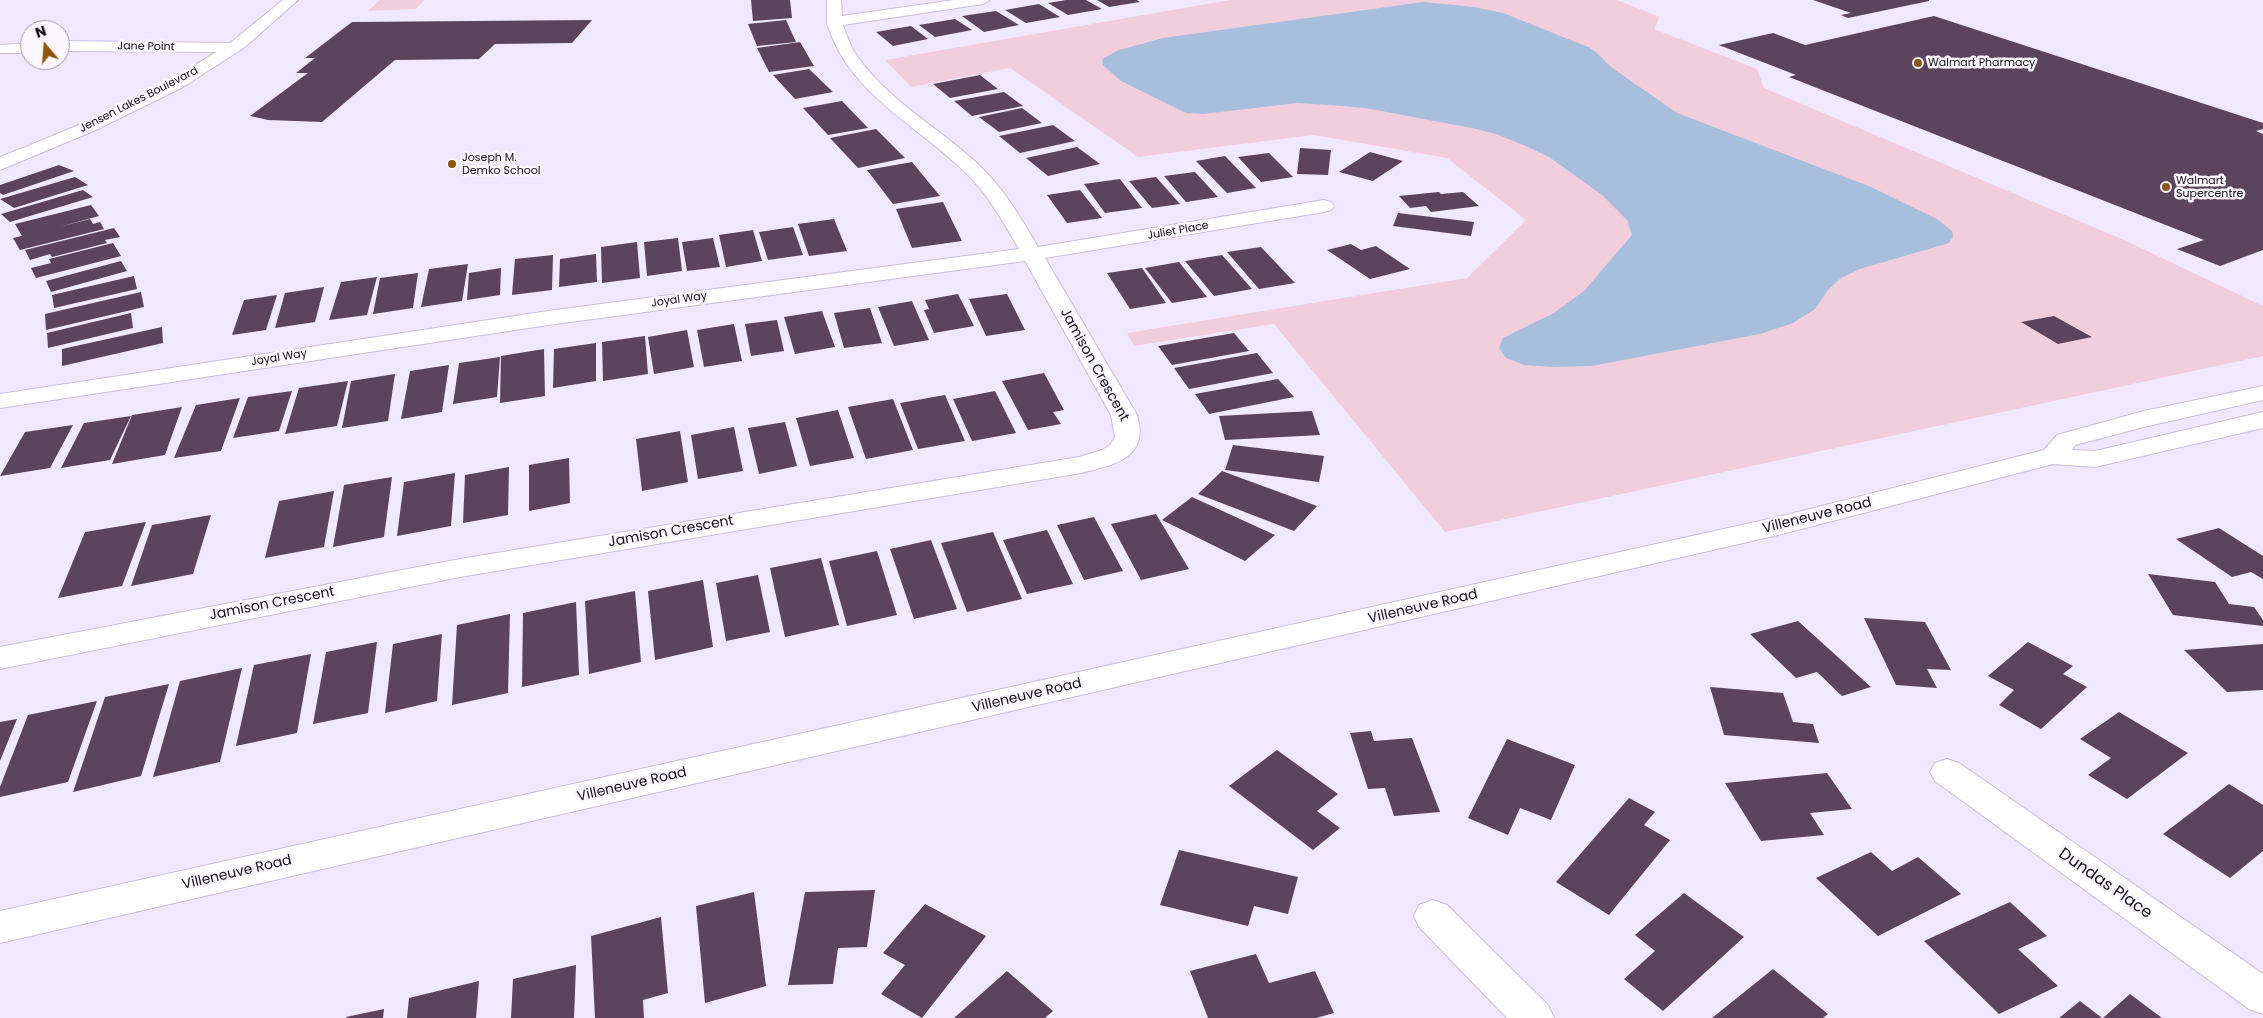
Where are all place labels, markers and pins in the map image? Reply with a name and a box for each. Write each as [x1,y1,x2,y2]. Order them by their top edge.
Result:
place label: Walmart Pharmacy [1928,56,2035,70]
marker: Walmart Pharmacy [1912,57,1924,69]
place label: Joseph M. Demko School [462,151,541,177]
marker: Joseph M. Demko School [446,158,458,170]
place label: Walmart Supercentre [2176,174,2243,200]
marker: Walmart Supercentre [2160,181,2172,193]

